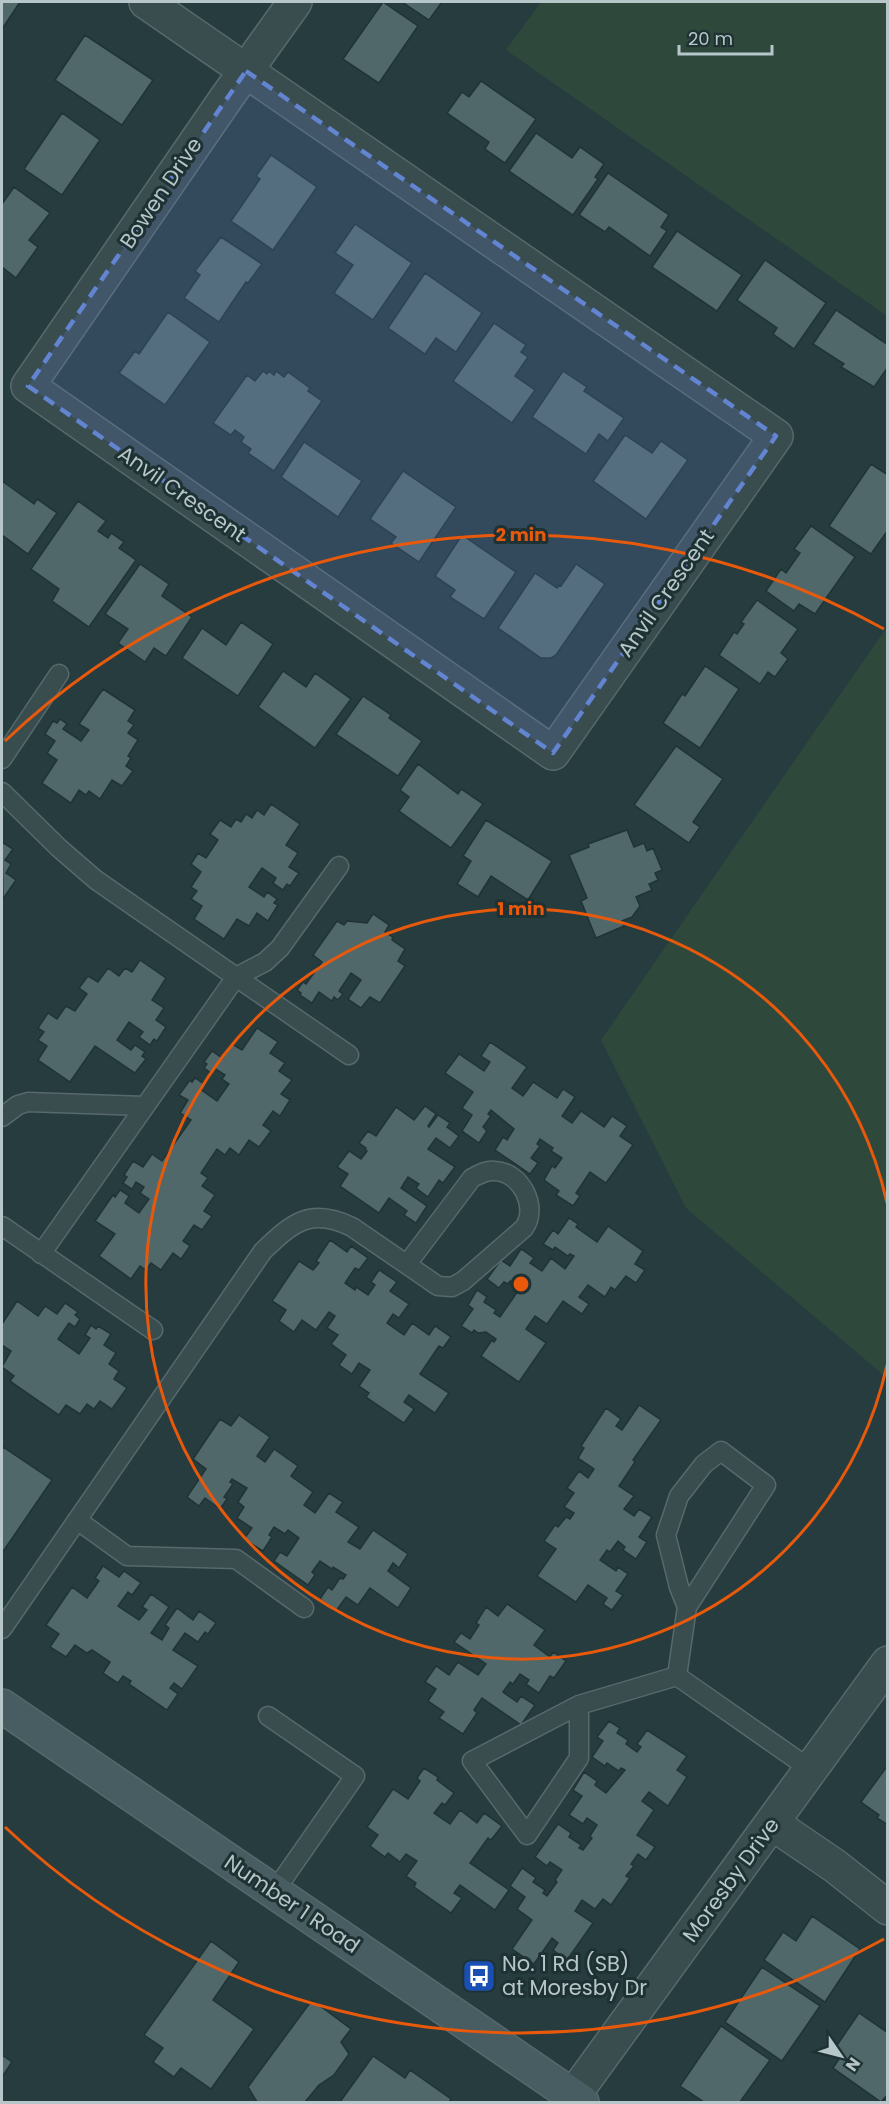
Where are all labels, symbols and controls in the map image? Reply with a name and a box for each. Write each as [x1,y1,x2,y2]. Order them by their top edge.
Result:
scale bar [679,18,772,56]
text: 20 m [688,26,733,51]
street label: Bowen Drive [113,131,208,254]
street label: Anvil Crescent [112,439,252,549]
text: 2 min [496,522,546,547]
street label: Anvil Crescent [611,523,721,663]
text: 1 min [497,896,545,921]
centre of rings [511,1274,531,1294]
street label: Moresby Drive [675,1811,786,1948]
street label: Number 1 Road [219,1848,366,1960]
place label: No. 1 Rd (SB) at Moresby Dr [502,1949,647,2002]
bus stop icon: No. 1 Rd (SB) at Moresby Dr [461,1958,497,1994]
north arrow [811,2026,871,2086]
text: N [840,2053,866,2076]

